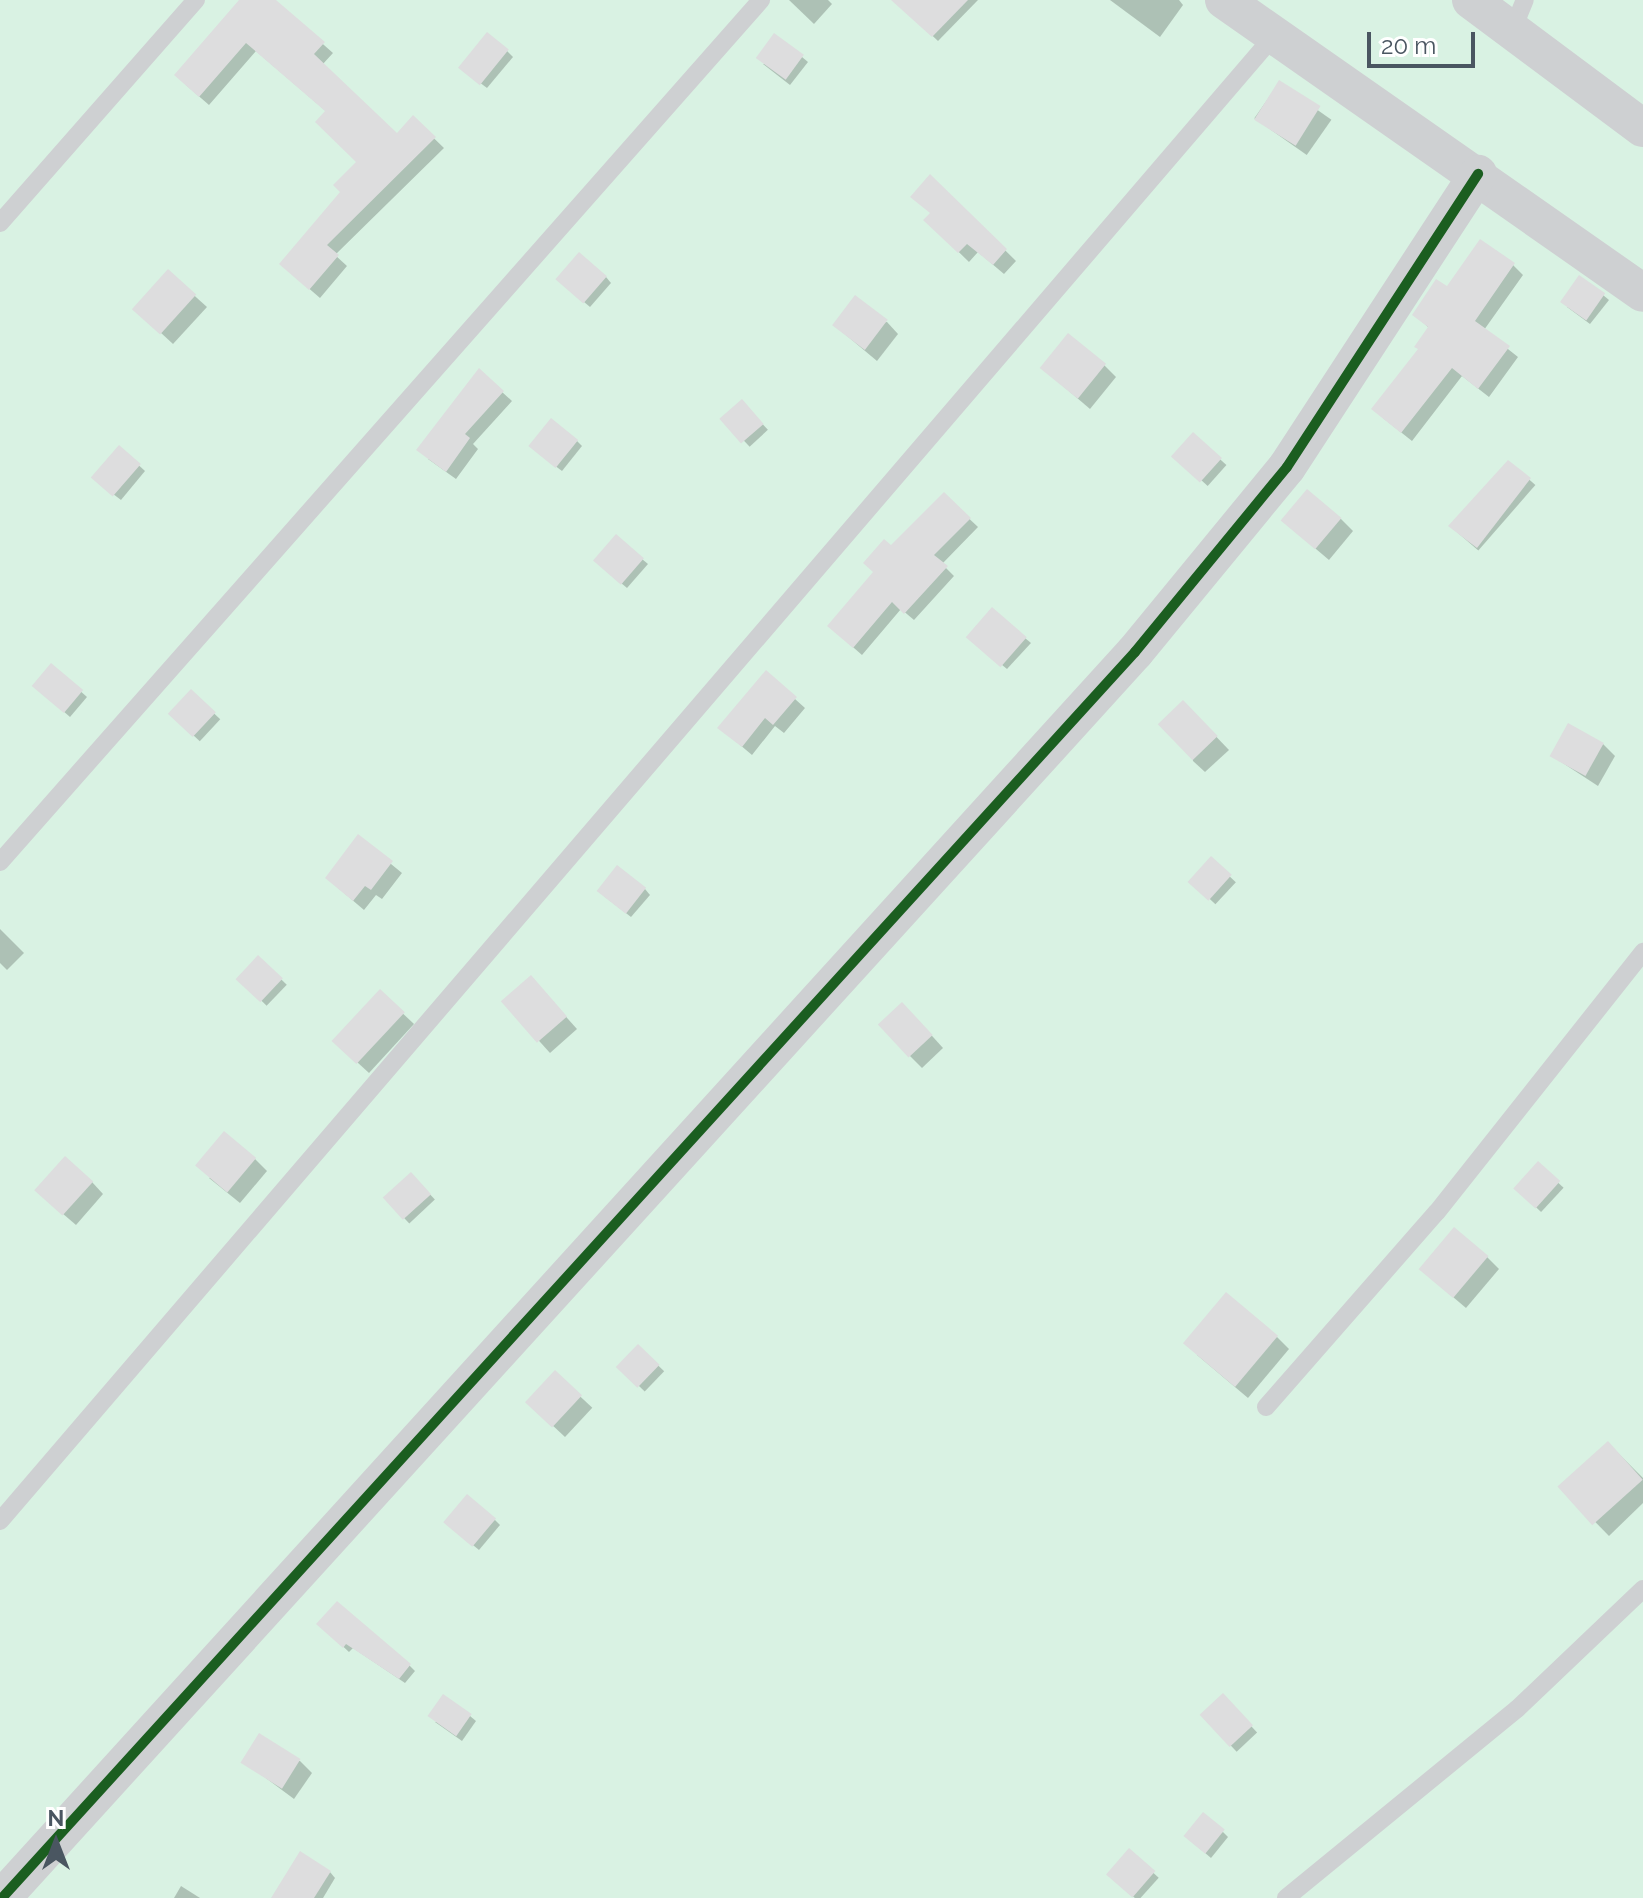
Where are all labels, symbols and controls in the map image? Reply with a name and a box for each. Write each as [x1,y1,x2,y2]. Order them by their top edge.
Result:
scale bar [1371,16,1479,66]
text: 20 m [1381,31,1436,60]
north arrow [16,1802,96,1882]
text: N [48,1805,64,1831]

